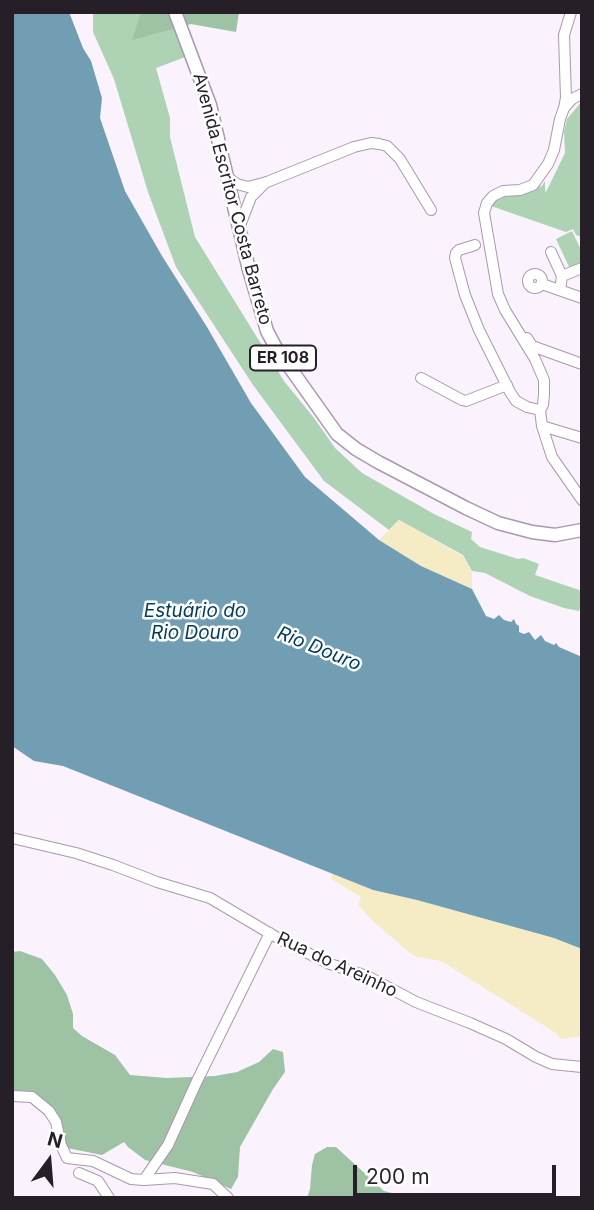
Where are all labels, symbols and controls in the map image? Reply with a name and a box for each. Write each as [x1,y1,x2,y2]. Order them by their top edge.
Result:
street label: Avenida Escritor Costa Barreto [188,71,276,327]
road number: ER 108 [250,346,316,370]
water label: Estuário do Rio Douro [144,600,246,644]
water label: Rio Douro [274,622,364,676]
street label: Rua do Areinho [273,928,401,1002]
north arrow [14,1126,84,1196]
text: N [45,1127,65,1153]
scale bar [356,1150,559,1194]
text: 200 m [366,1164,430,1189]

